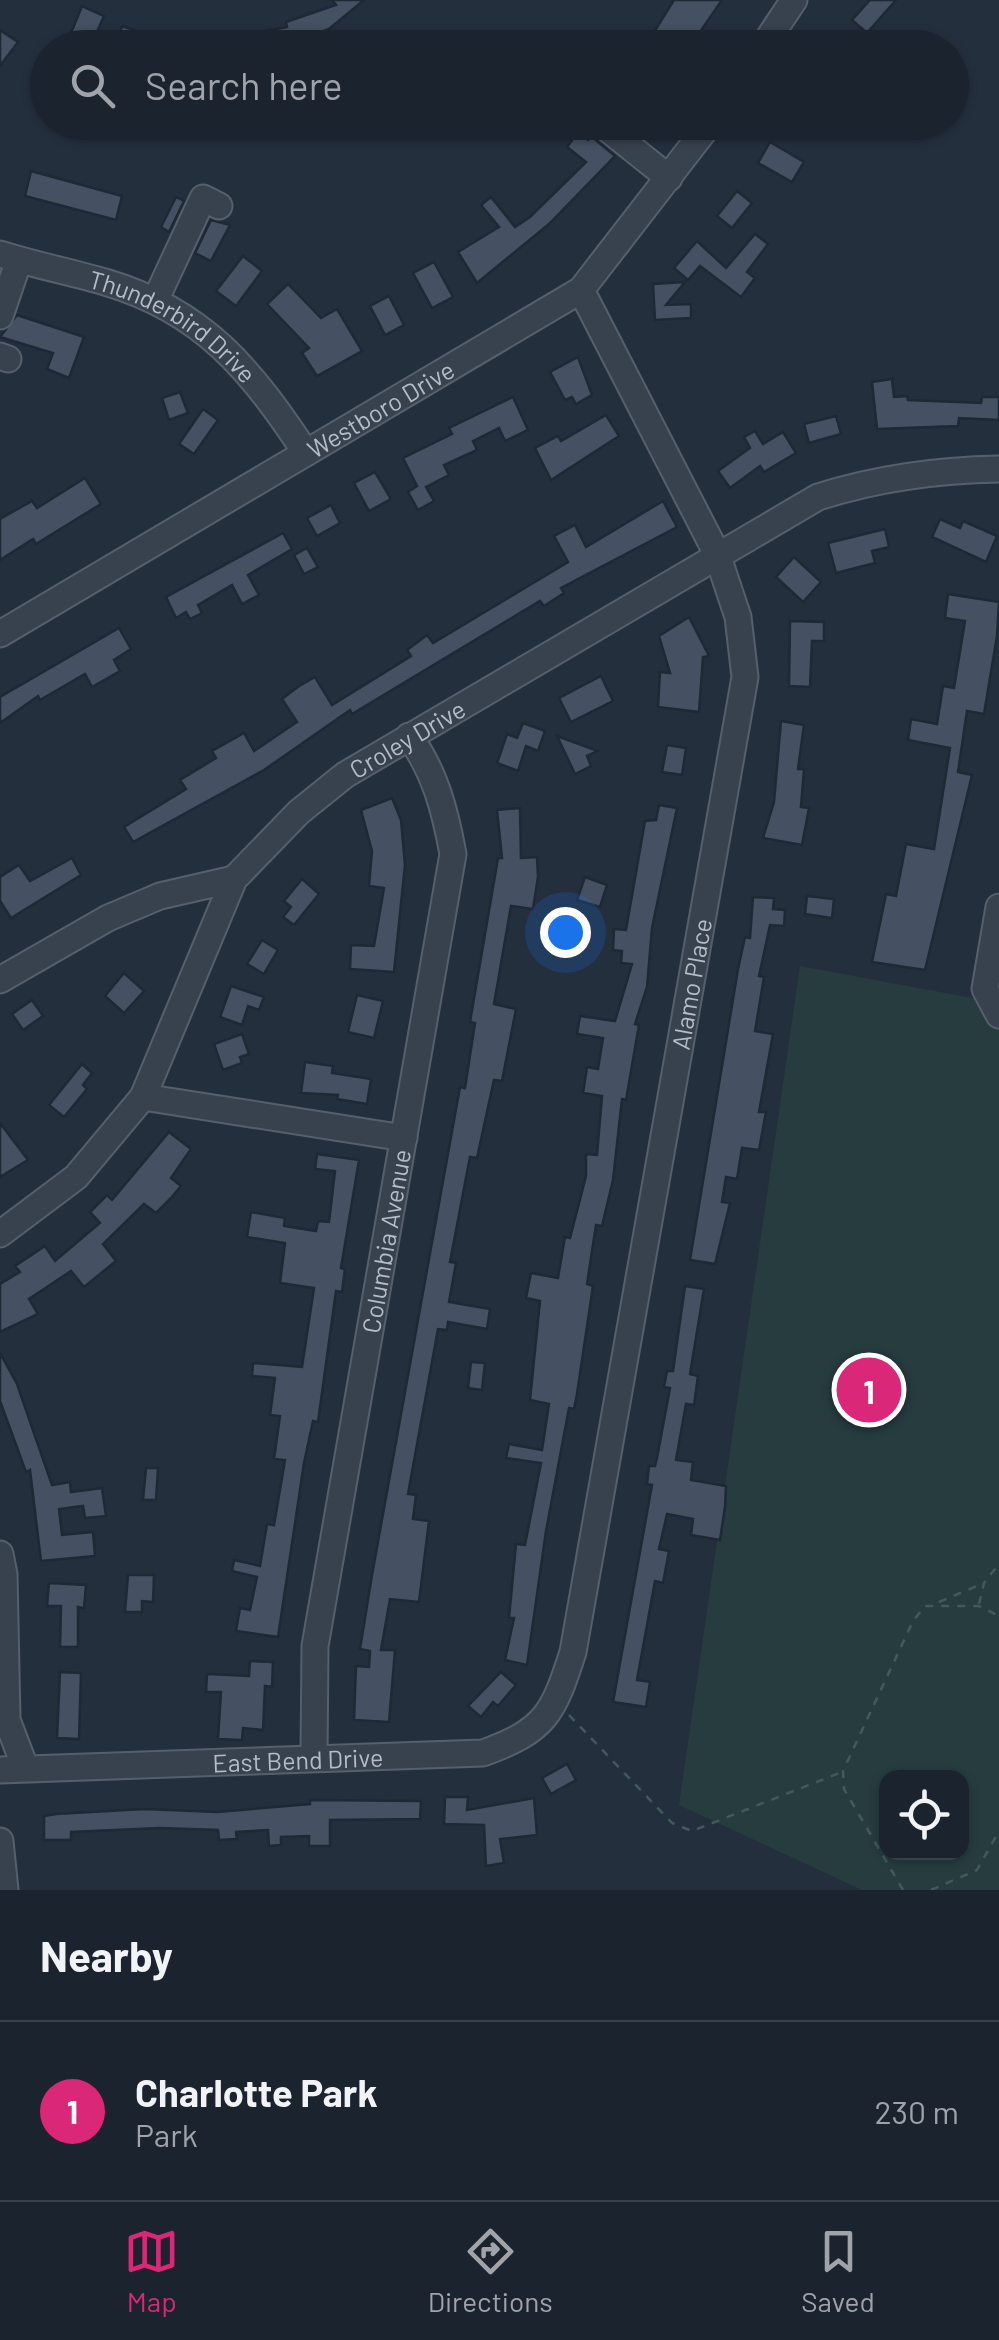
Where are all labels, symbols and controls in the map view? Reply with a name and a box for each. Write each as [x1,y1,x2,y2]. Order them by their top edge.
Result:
search box [30,30,969,140]
icon: search [65,58,120,113]
text: Search here [145,62,343,108]
street label: Thunderbird Drive [86,263,263,388]
street label: Westboro Drive [302,354,459,464]
street label: Croley Drive [344,693,470,784]
your location [540,907,591,958]
street label: Alamo Place [665,916,717,1052]
street label: Columbia Avenue [355,1147,416,1335]
pin: 1 [836,1352,902,1428]
street label: East Bend Drive [212,1742,384,1778]
map controls [879,1770,969,1860]
button: locate [879,1770,969,1860]
text: Nearby [40,1930,173,1980]
text: Charlotte Park [135,2069,378,2115]
text: 1 [67,2092,78,2130]
text: 230 m [875,2092,959,2130]
text: Park [135,2115,198,2153]
tab: Map [124,2224,179,2318]
tab: Directions [428,2224,553,2318]
tab: Saved [801,2224,875,2318]

